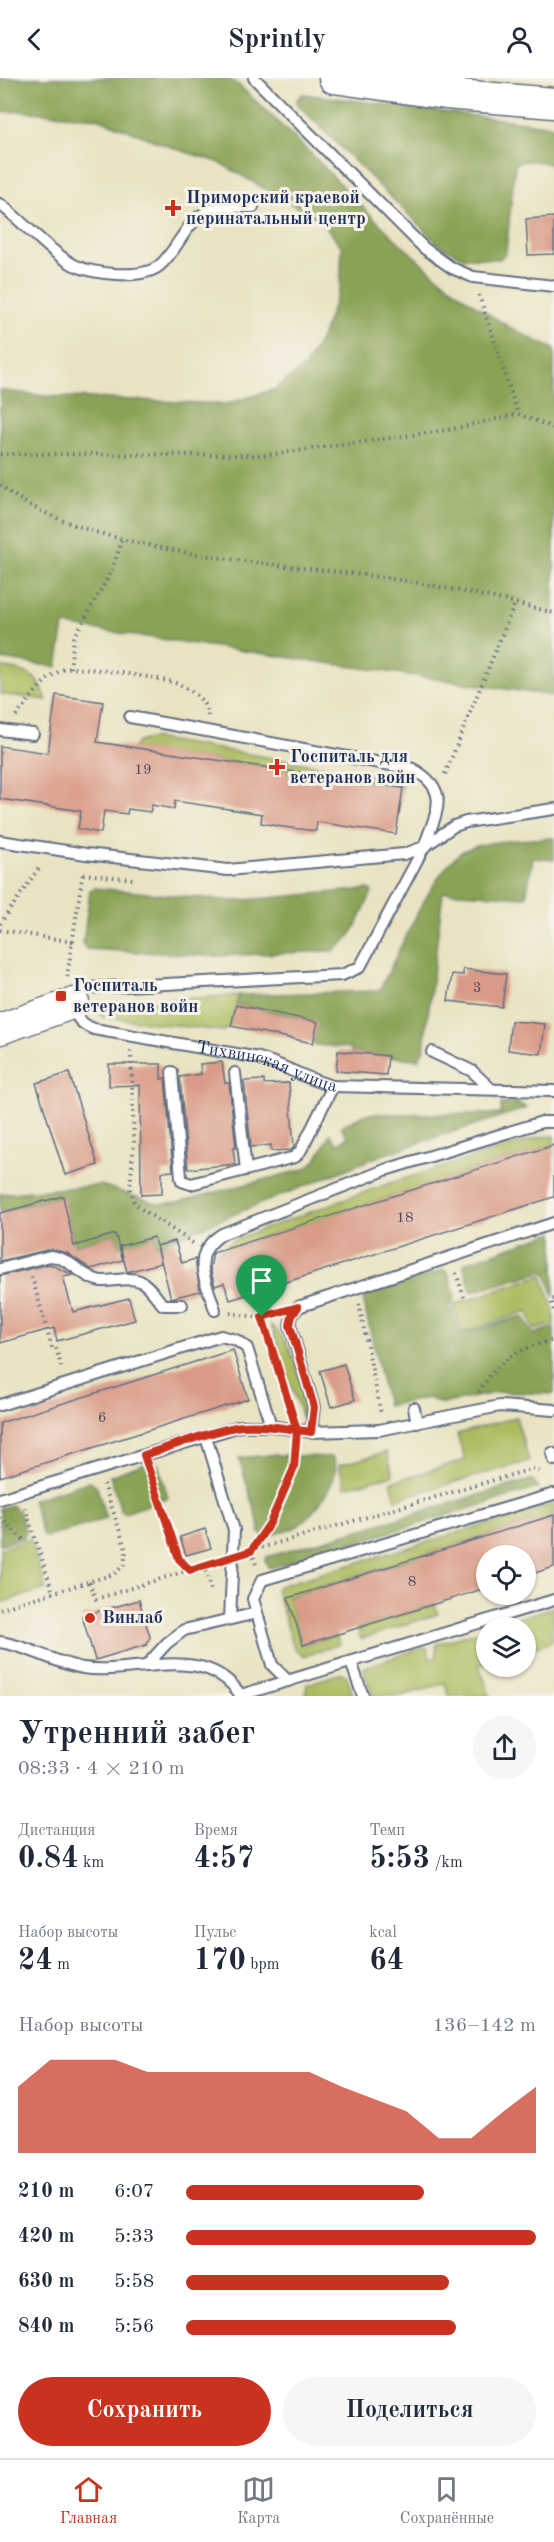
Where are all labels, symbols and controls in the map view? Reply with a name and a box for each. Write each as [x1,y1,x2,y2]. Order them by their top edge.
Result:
icon: back [18,23,51,56]
icon: person [503,23,536,56]
text: Sprintly [228,26,326,53]
place label: Приморский краевой перинатальный центр [186,189,366,228]
marker: Приморский краевой перинатальный центр [164,199,182,217]
place label: Госпиталь для ветеранов войн [290,748,416,787]
marker: Госпиталь для ветеранов войн [268,758,286,776]
house number: 19 [134,763,152,778]
place label: Госпиталь ветеранов войн [73,977,199,1016]
house number: 3 [473,981,481,996]
marker: Госпиталь ветеранов войн [54,989,68,1003]
street label: Тихвинская улица [195,1038,339,1096]
house number: 18 [396,1211,414,1226]
pin [236,1255,287,1317]
icon: arrive [245,1264,278,1297]
house number: 6 [98,1411,106,1426]
map controls [476,1545,536,1677]
button: locate [476,1545,536,1605]
house number: 8 [408,1575,416,1590]
place label: Винлаб [102,1609,163,1627]
marker: Винлаб [83,1611,97,1625]
button: layers [476,1617,536,1677]
button: share [473,1716,536,1779]
text: Утренний забег [18,1718,255,1751]
text: 08:33 · 4 × 210 m [18,1759,185,1779]
text: Дистанция [18,1823,95,1839]
text: Время [194,1823,238,1839]
text: Темп [369,1823,405,1839]
text: 0.84 [18,1844,79,1874]
text: 4:57 [194,1844,254,1874]
text: 5:53 [369,1844,430,1874]
text: km [79,1855,104,1871]
text: /km [430,1855,463,1871]
text: Набор высоты [18,1925,118,1941]
text: Пульс [194,1925,236,1941]
text: kcal [369,1925,397,1941]
text: 24 [18,1946,53,1976]
text: 170 [194,1946,246,1976]
text: 64 [369,1946,404,1976]
text: m [53,1957,70,1973]
text: bpm [246,1957,280,1973]
text: Набор высоты [18,2016,144,2036]
text: 136–142 m [433,2016,536,2036]
text: 210 m [18,2182,74,2202]
text: 6:07 [114,2182,154,2202]
text: 420 m [18,2227,74,2247]
text: 5:33 [114,2227,154,2247]
text: 630 m [18,2272,74,2292]
text: 5:58 [114,2272,154,2292]
text: 840 m [18,2317,74,2337]
text: 5:56 [114,2317,154,2337]
button: Сохранить [18,2377,271,2446]
button: Поделиться [283,2377,536,2446]
tab: Главная [60,2473,117,2529]
tab: Карта [237,2473,280,2529]
tab: Сохранённые [400,2473,494,2529]

